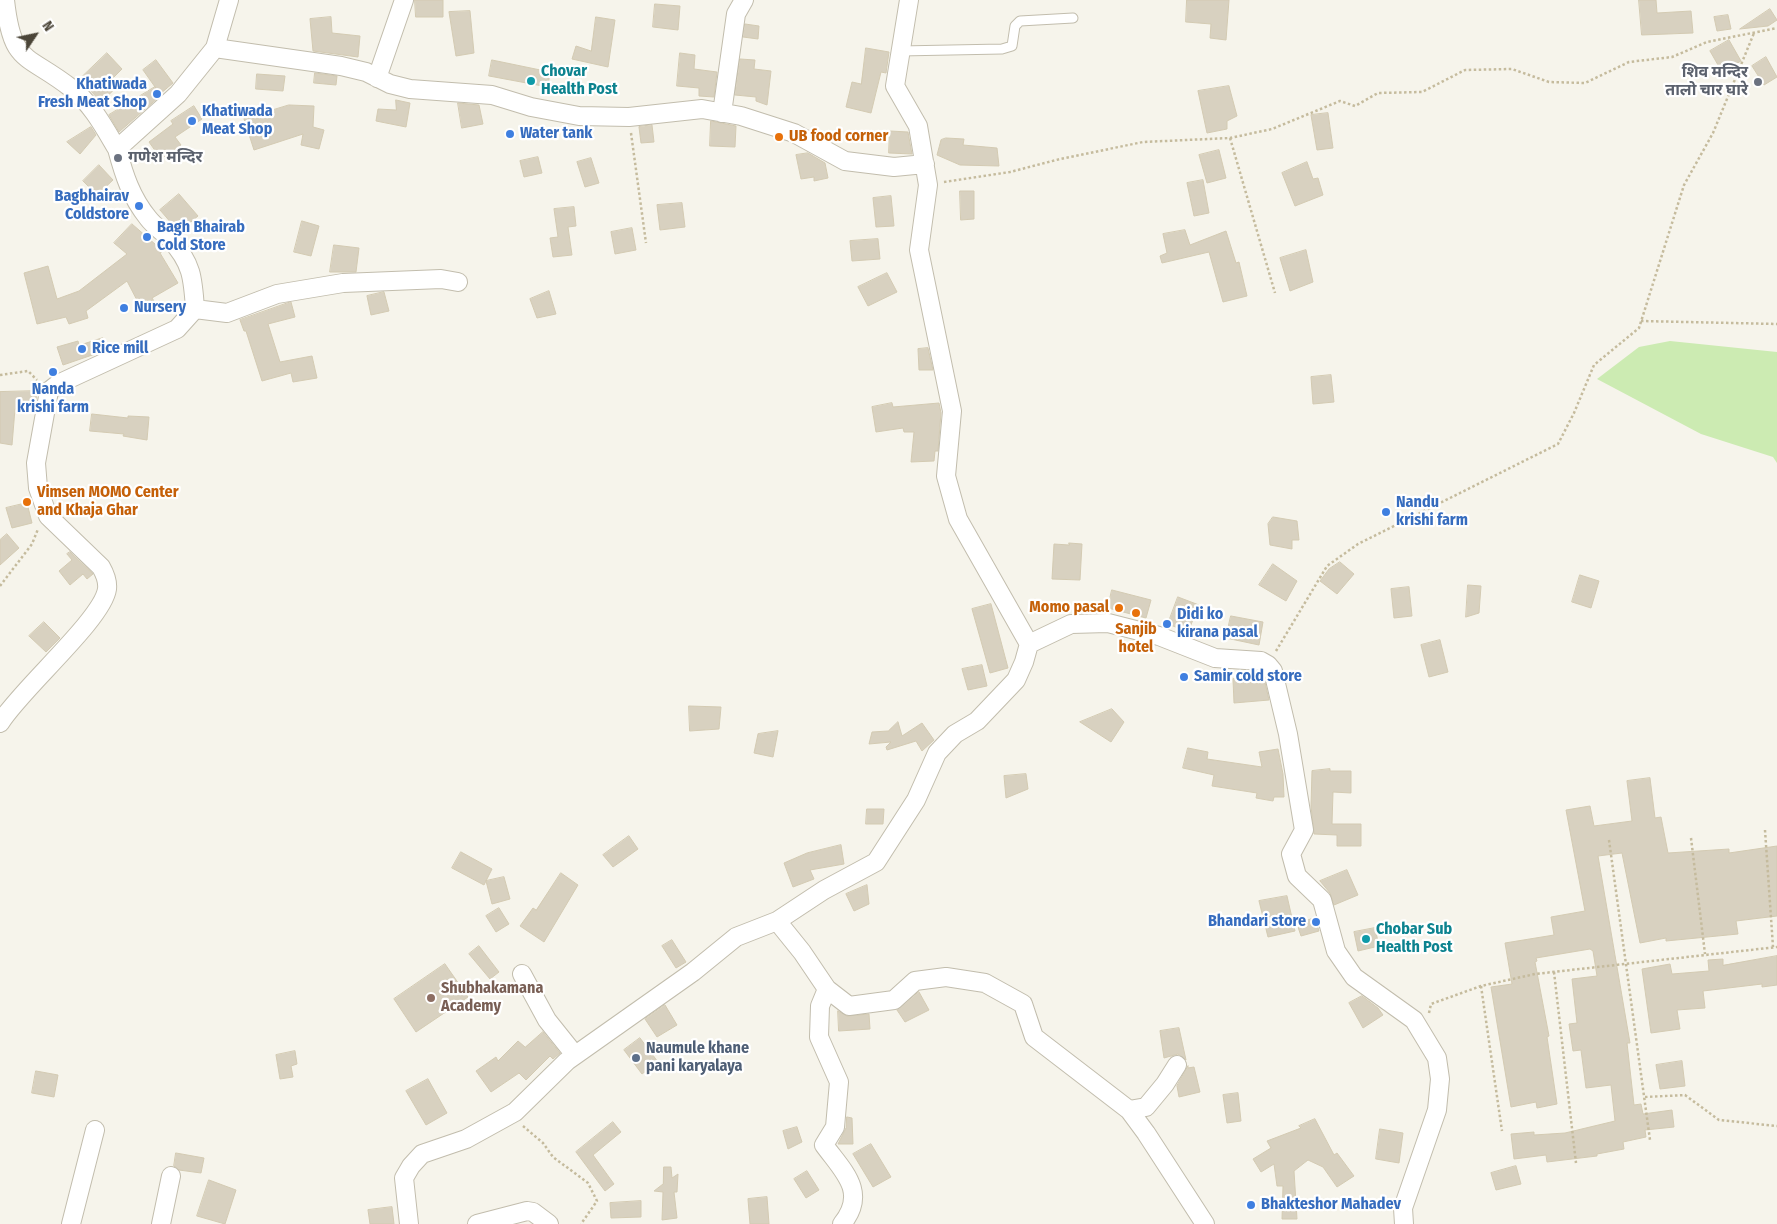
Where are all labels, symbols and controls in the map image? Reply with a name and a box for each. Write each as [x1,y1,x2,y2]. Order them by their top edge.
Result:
north arrow [10,10,60,60]
text: N [38,18,57,35]
place label: Chovar Health Post [541,62,618,100]
place label: शिव मन्दिर तालो चार घारे [1665,63,1748,101]
place label: Khatiwada Fresh Meat Shop [38,75,147,113]
marker: Chovar Health Post [525,75,537,87]
marker: शिव मन्दिर तालो चार घारे [1752,76,1764,88]
marker: Khatiwada Fresh Meat Shop [151,88,163,100]
place label: Khatiwada Meat Shop [202,102,273,140]
marker: Khatiwada Meat Shop [186,115,198,127]
place label: Water tank [520,124,592,144]
place label: UB food corner [789,127,888,147]
marker: Water tank [504,128,516,140]
marker: UB food corner [773,131,785,143]
place label: गणेश मन्दिर [128,148,203,168]
marker: गणेश मन्दिर [112,152,124,164]
place label: Bagbhairav Coldstore [55,187,129,225]
marker: Bagbhairav Coldstore [133,200,145,212]
place label: Bagh Bhairab Cold Store [157,218,245,256]
marker: Bagh Bhairab Cold Store [141,231,153,243]
place label: Nursery [134,298,186,318]
marker: Nursery [118,302,130,314]
place label: Rice mill [92,339,148,359]
marker: Rice mill [76,343,88,355]
marker: Nanda krishi farm [47,366,59,378]
place label: Nanda krishi farm [17,380,89,418]
place label: Vimsen MOMO Center and Khaja Ghar [37,483,179,521]
place label: Nandu krishi farm [1396,493,1468,531]
marker: Vimsen MOMO Center and Khaja Ghar [21,496,33,508]
marker: Nandu krishi farm [1380,506,1392,518]
place label: Momo pasal [1029,598,1109,618]
marker: Momo pasal [1113,602,1125,614]
place label: Didi ko kirana pasal [1177,605,1258,643]
marker: Sanjib hotel [1130,607,1142,619]
marker: Didi ko kirana pasal [1161,618,1173,630]
place label: Sanjib hotel [1115,620,1157,658]
place label: Samir cold store [1194,667,1302,687]
marker: Samir cold store [1178,671,1190,683]
place label: Bhandari store [1208,912,1306,932]
marker: Bhandari store [1310,916,1322,928]
place label: Chobar Sub Health Post [1376,920,1453,958]
marker: Chobar Sub Health Post [1360,933,1372,945]
place label: Shubhakamana Academy [441,979,543,1017]
marker: Shubhakamana Academy [425,992,437,1004]
place label: Naumule khane pani karyalaya [646,1039,749,1077]
marker: Naumule khane pani karyalaya [630,1052,642,1064]
place label: Bhakteshor Mahadev [1261,1195,1401,1215]
marker: Bhakteshor Mahadev [1245,1199,1257,1211]

